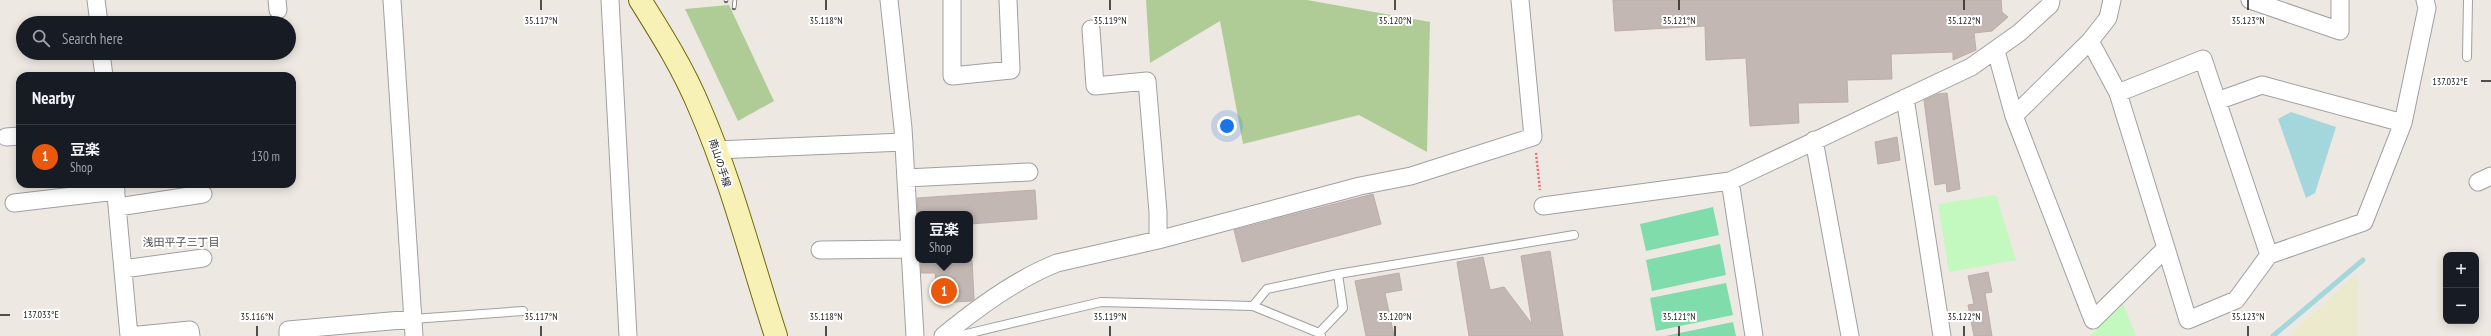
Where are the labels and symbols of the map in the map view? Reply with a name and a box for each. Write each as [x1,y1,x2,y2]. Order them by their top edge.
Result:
text: 35.117°N [524,14,558,27]
text: 35.118°N [809,14,843,27]
text: 35.119°N [1093,14,1127,27]
text: 35.120°N [1378,14,1412,27]
text: 35.121°N [1662,14,1696,27]
text: 35.122°N [1947,14,1981,27]
text: 35.123°N [2231,14,2265,27]
text: 137.032°E [2432,75,2468,88]
your location [1217,116,1237,136]
street label: 南山の手線 [706,137,734,189]
district label: 浅田平子三丁目 [143,235,220,249]
pin: 1 [931,276,957,306]
text: 137.033°E [23,308,59,321]
text: 35.116°N [240,310,274,323]
text: 35.117°N [524,310,558,323]
text: 35.118°N [809,310,843,323]
text: 35.119°N [1093,310,1127,323]
text: 35.120°N [1378,310,1412,323]
text: 35.121°N [1662,310,1696,323]
text: 35.122°N [1947,310,1981,323]
text: 35.123°N [2231,310,2265,323]

